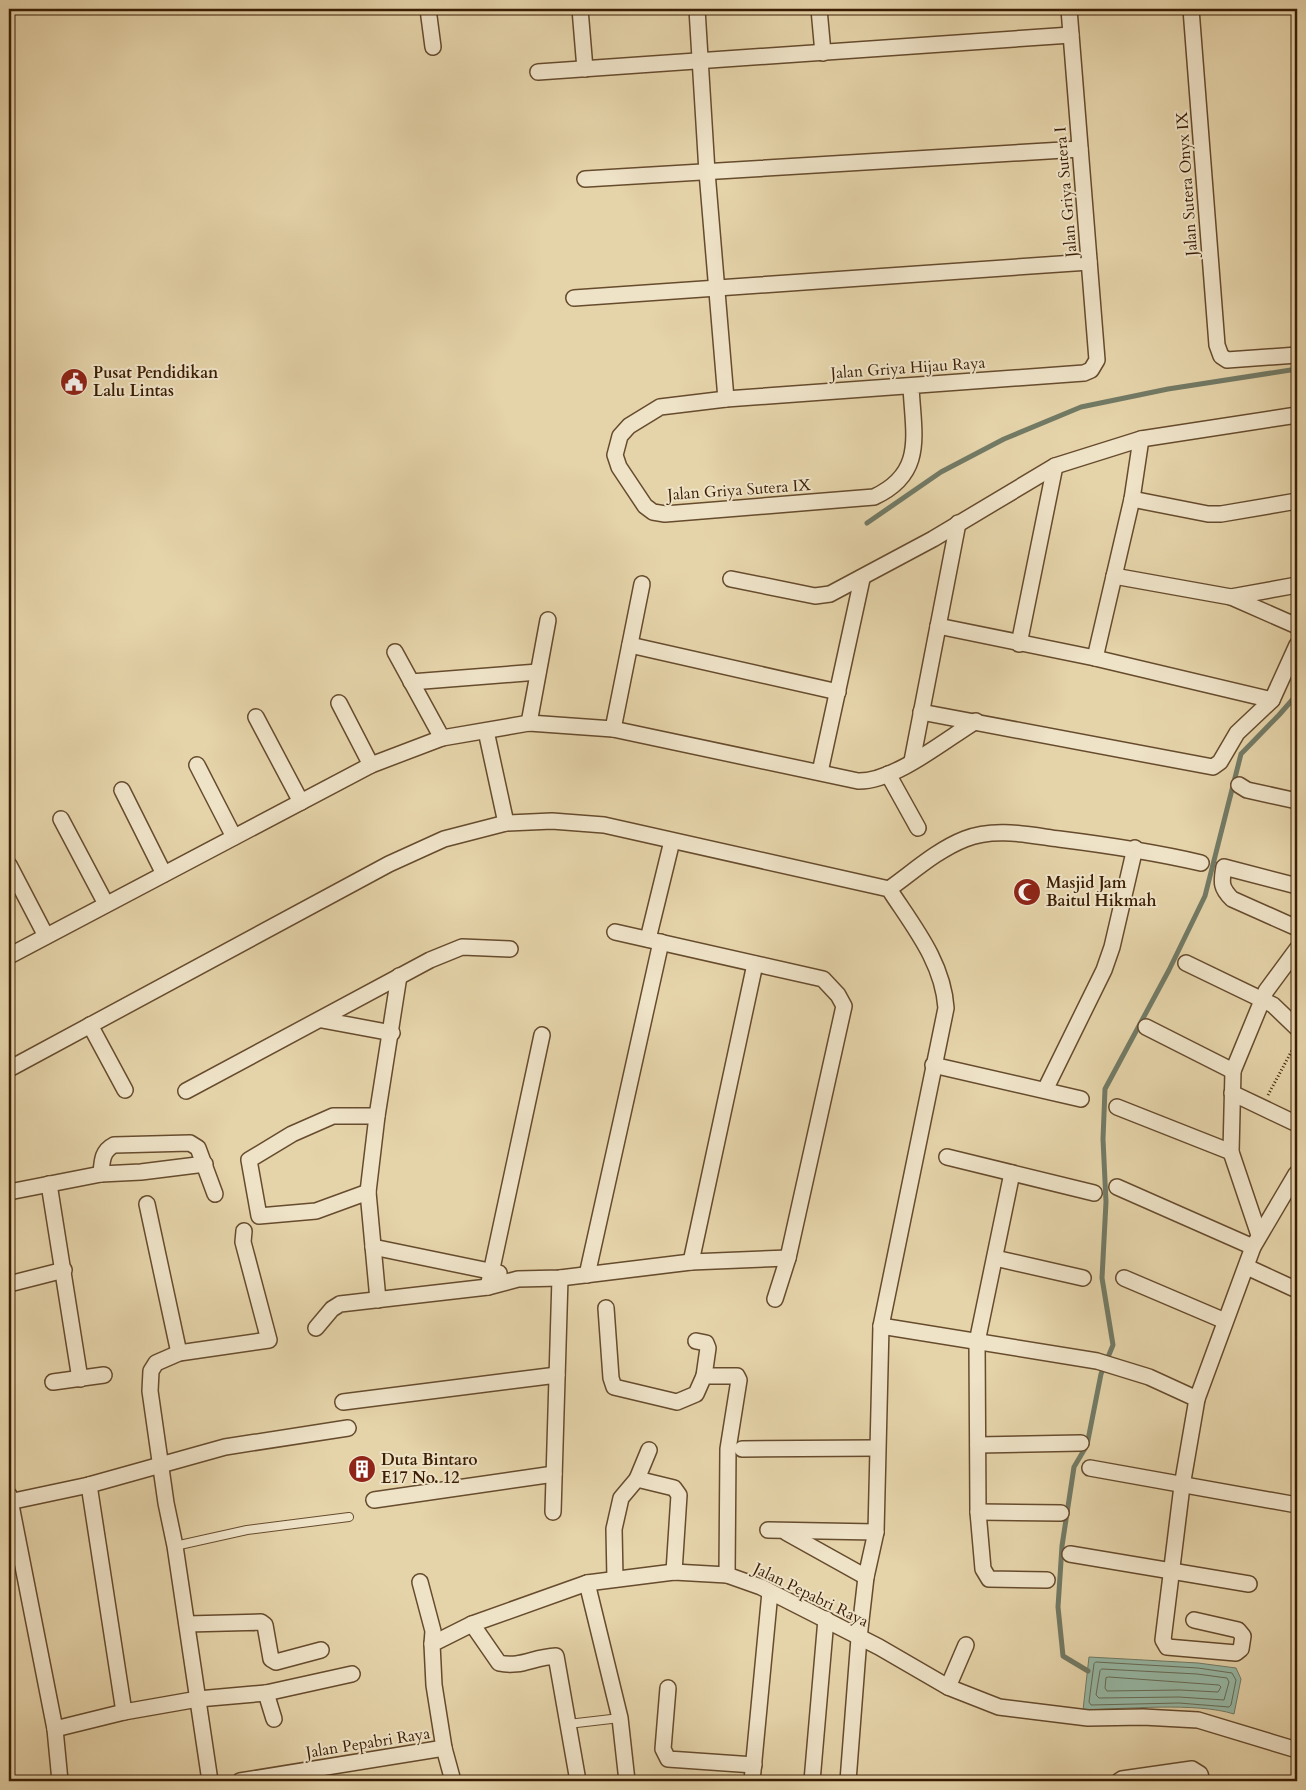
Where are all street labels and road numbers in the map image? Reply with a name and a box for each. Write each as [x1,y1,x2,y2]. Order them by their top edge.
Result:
street label: Jalan Sutera Onyx IX [1171,111,1203,259]
street label: Jalan Griya Sutera I [1049,126,1083,260]
street label: Jalan Griya Hijau Raya [828,352,986,385]
street label: Jalan Griya Sutera IX [665,474,812,506]
street label: Jalan Pepabri Raya [748,1557,872,1632]
street label: Jalan Pepabri Raya [302,1722,432,1764]

